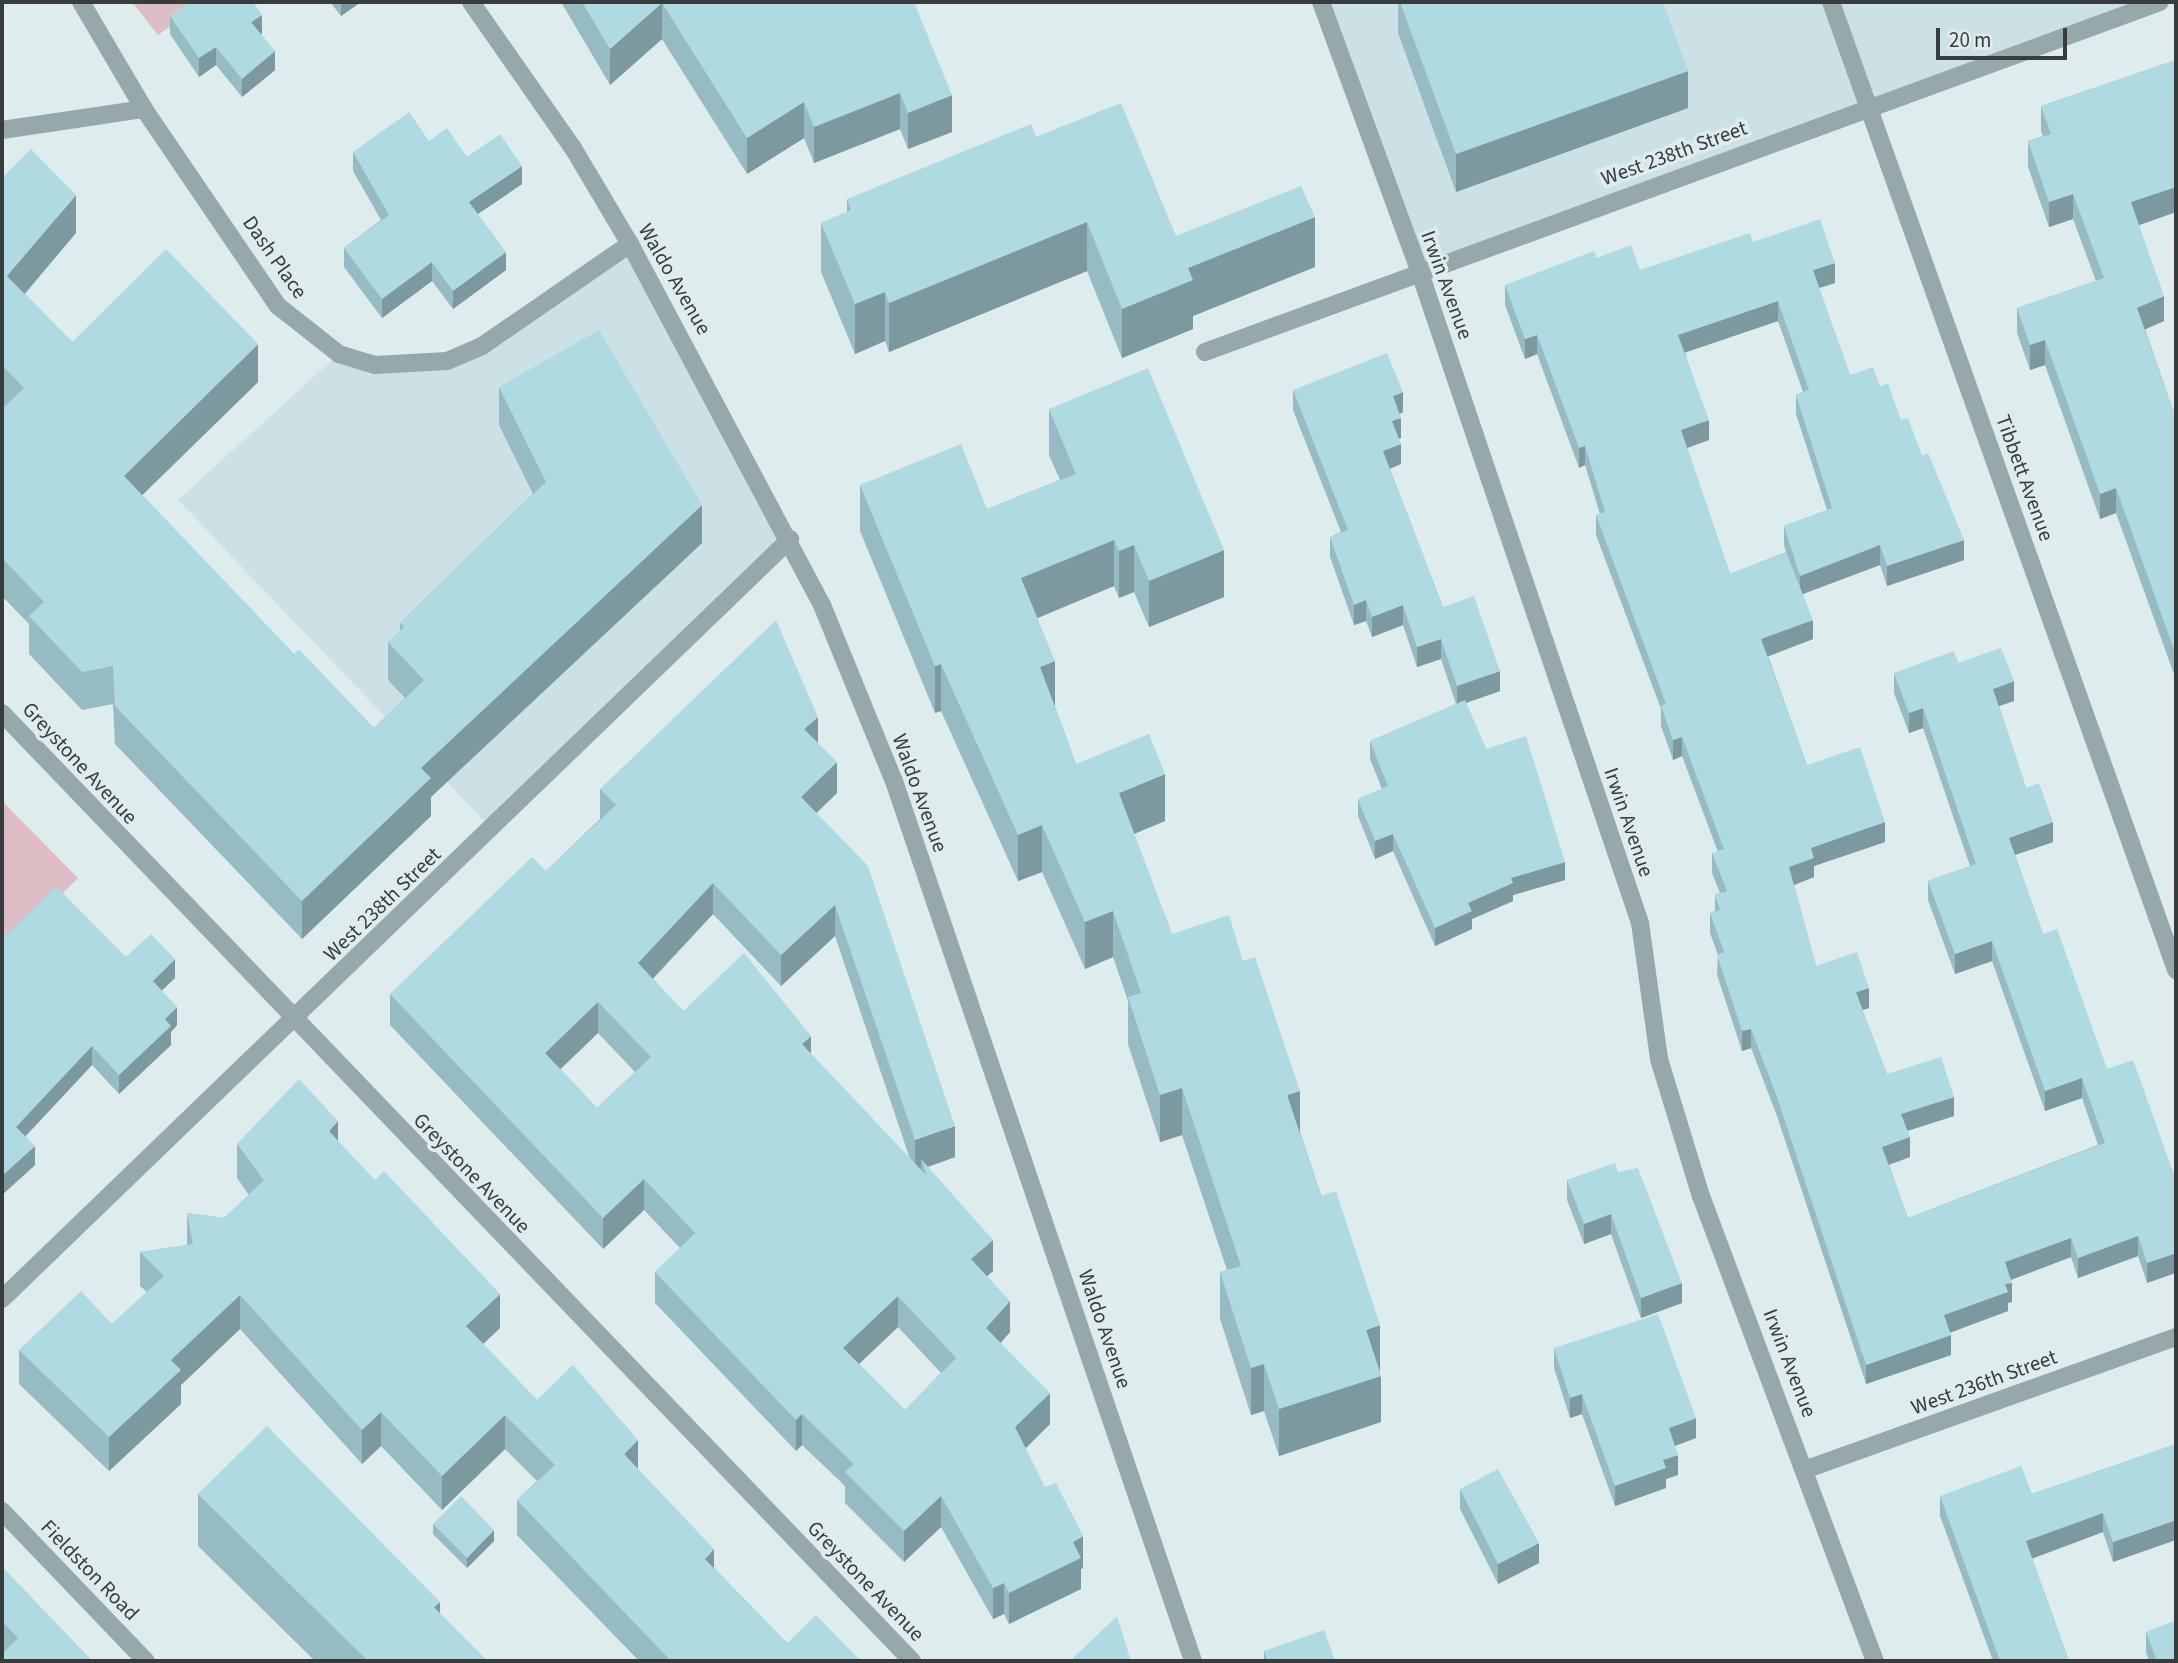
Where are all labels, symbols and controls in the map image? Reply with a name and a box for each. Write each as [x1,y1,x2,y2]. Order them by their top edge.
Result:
scale bar [1940,14,2071,58]
text: 20 m [1949,25,1991,55]
street label: West 238th Street [1598,115,1750,191]
street label: Dash Place [237,211,313,303]
street label: Waldo Avenue [633,219,717,339]
street label: Irwin Avenue [1416,227,1478,343]
street label: Tibbett Avenue [1990,411,2060,545]
street label: Greystone Avenue [17,697,143,829]
street label: Waldo Avenue [887,730,953,856]
street label: Irwin Avenue [1599,764,1659,880]
street label: West 238th Street [318,842,446,966]
street label: Greystone Avenue [408,1108,536,1238]
street label: Waldo Avenue [1073,1266,1137,1392]
street label: Irwin Avenue [1758,1305,1822,1421]
street label: West 236th Street [1908,1344,2060,1420]
street label: Fieldston Road [36,1514,144,1626]
street label: Greystone Avenue [802,1516,930,1646]

